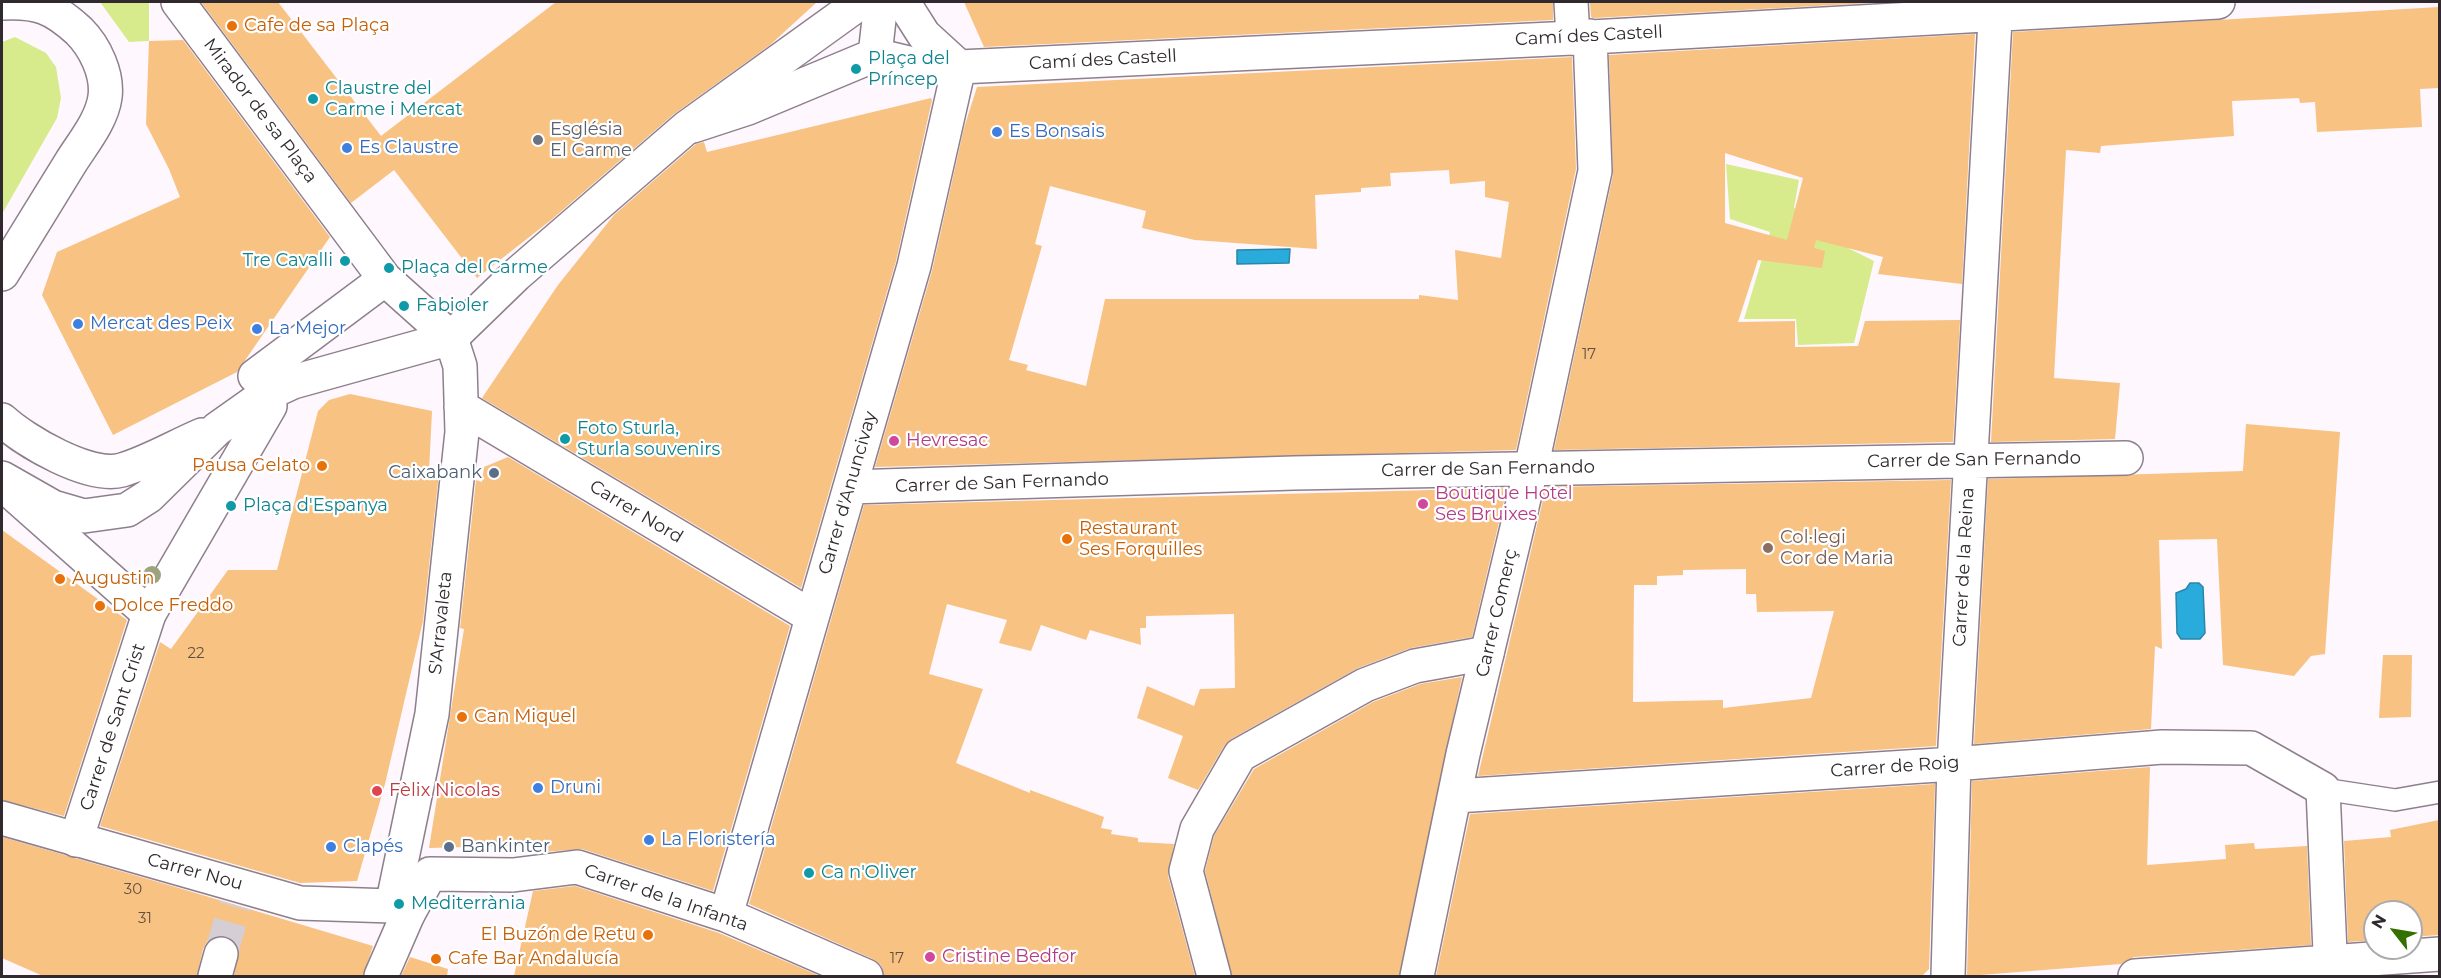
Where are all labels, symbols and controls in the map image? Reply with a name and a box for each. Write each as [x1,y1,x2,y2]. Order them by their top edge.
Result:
place label: Cafe de sa Plaça [244,15,390,37]
marker: Cafe de sa Plaça [225,19,239,33]
street label: Camí des Castell [1515,21,1663,51]
street label: Mirador de sa Plaça [199,34,321,188]
street label: Camí des Castell [1029,45,1177,75]
place label: Plaça del Príncep [868,48,950,90]
marker: Plaça del Príncep [849,62,863,76]
place label: Claustre del Carme i Mercat [325,78,463,121]
marker: Claustre del Carme i Mercat [306,92,320,106]
place label: Església El Carme [550,119,632,162]
place label: Es Bonsais [1009,121,1104,143]
marker: Es Bonsais [990,125,1004,139]
marker: Església El Carme [531,133,545,147]
place label: Es Claustre [359,137,459,159]
marker: Es Claustre [340,141,354,155]
place label: Tre Cavalli [243,250,333,272]
marker: Tre Cavalli [338,254,352,268]
place label: Plaça del Carme [401,257,548,279]
marker: Plaça del Carme [382,261,396,275]
place label: Fabioler [416,295,489,317]
marker: Fabioler [397,299,411,313]
place label: Mercat des Peix [90,313,232,335]
marker: Mercat des Peix [71,317,85,331]
place label: La Mejor [269,318,346,340]
marker: La Mejor [250,322,264,336]
house number: 17 [1582,346,1596,364]
street label: Carrer d'Anuncivay [814,409,882,577]
place label: Foto Sturla, Sturla souvenirs [577,418,720,460]
place label: Hevresac [906,430,988,452]
marker: Foto Sturla, Sturla souvenirs [558,432,572,446]
marker: Hevresac [887,434,901,448]
street label: Carrer de San Fernando [1867,447,2081,473]
place label: Pausa Gelato [192,455,310,477]
street label: Carrer de San Fernando [1381,456,1595,482]
marker: Pausa Gelato [315,459,329,473]
place label: Caixabank [388,462,482,484]
marker: Caixabank [487,466,501,480]
street label: Carrer de San Fernando [895,468,1109,498]
street label: Carrer Nord [585,476,687,548]
place label: Boutique Hotel Ses Bruixes [1435,483,1573,526]
street label: Carrer de la Reina [1949,487,1979,647]
place label: Plaça d'Espanya [243,495,388,517]
marker: Boutique Hotel Ses Bruixes [1416,497,1430,511]
marker: Plaça d'Espanya [224,499,238,513]
place label: Restaurant Ses Forquilles [1079,518,1202,560]
place label: Col·legi Cor de Maria [1780,527,1894,570]
marker: Restaurant Ses Forquilles [1060,532,1074,546]
marker: Col·legi Cor de Maria [1761,541,1775,555]
street label: Carrer Comerç [1472,547,1522,679]
place label: Augustin [72,568,154,590]
street label: S'Arravaleta [425,570,457,676]
marker: Augustin [53,572,67,586]
place label: Dolce Freddo [112,595,233,617]
marker: Dolce Freddo [93,599,107,613]
street label: Carrer de Sant Crist [76,641,150,813]
house number: 22 [187,645,205,663]
place label: Can Miquel [474,706,576,728]
marker: Can Miquel [455,710,469,724]
street label: Carrer de Roig [1830,752,1960,782]
place label: Druni [550,777,601,799]
place label: Fèlix Nicolas [389,780,500,802]
marker: Druni [531,781,545,795]
marker: Fèlix Nicolas [370,784,384,798]
place label: La Floristería [661,829,776,851]
marker: La Floristería [642,833,656,847]
place label: Clapés [343,836,403,858]
place label: Bankinter [461,836,550,858]
marker: Clapés [324,840,338,854]
marker: Bankinter [442,840,456,854]
street label: Carrer Nou [145,849,245,895]
street label: Carrer de la Infanta [581,860,751,936]
place label: Ca n'Oliver [821,862,917,884]
marker: Ca n'Oliver [802,866,816,880]
house number: 30 [124,881,142,899]
place label: Mediterrània [411,893,526,915]
marker: Mediterrània [392,897,406,911]
north arrow [2363,900,2423,960]
house number: 31 [138,910,152,928]
text: N [2367,911,2390,932]
place label: El Buzón de Retu [480,924,636,946]
marker: El Buzón de Retu [641,928,655,942]
place label: Cristine Bedfor [942,946,1076,968]
place label: Cafe Bar Andalucía [448,948,619,970]
house number: 17 [890,950,904,968]
marker: Cristine Bedfor [923,950,937,964]
marker: Cafe Bar Andalucía [429,952,443,966]

